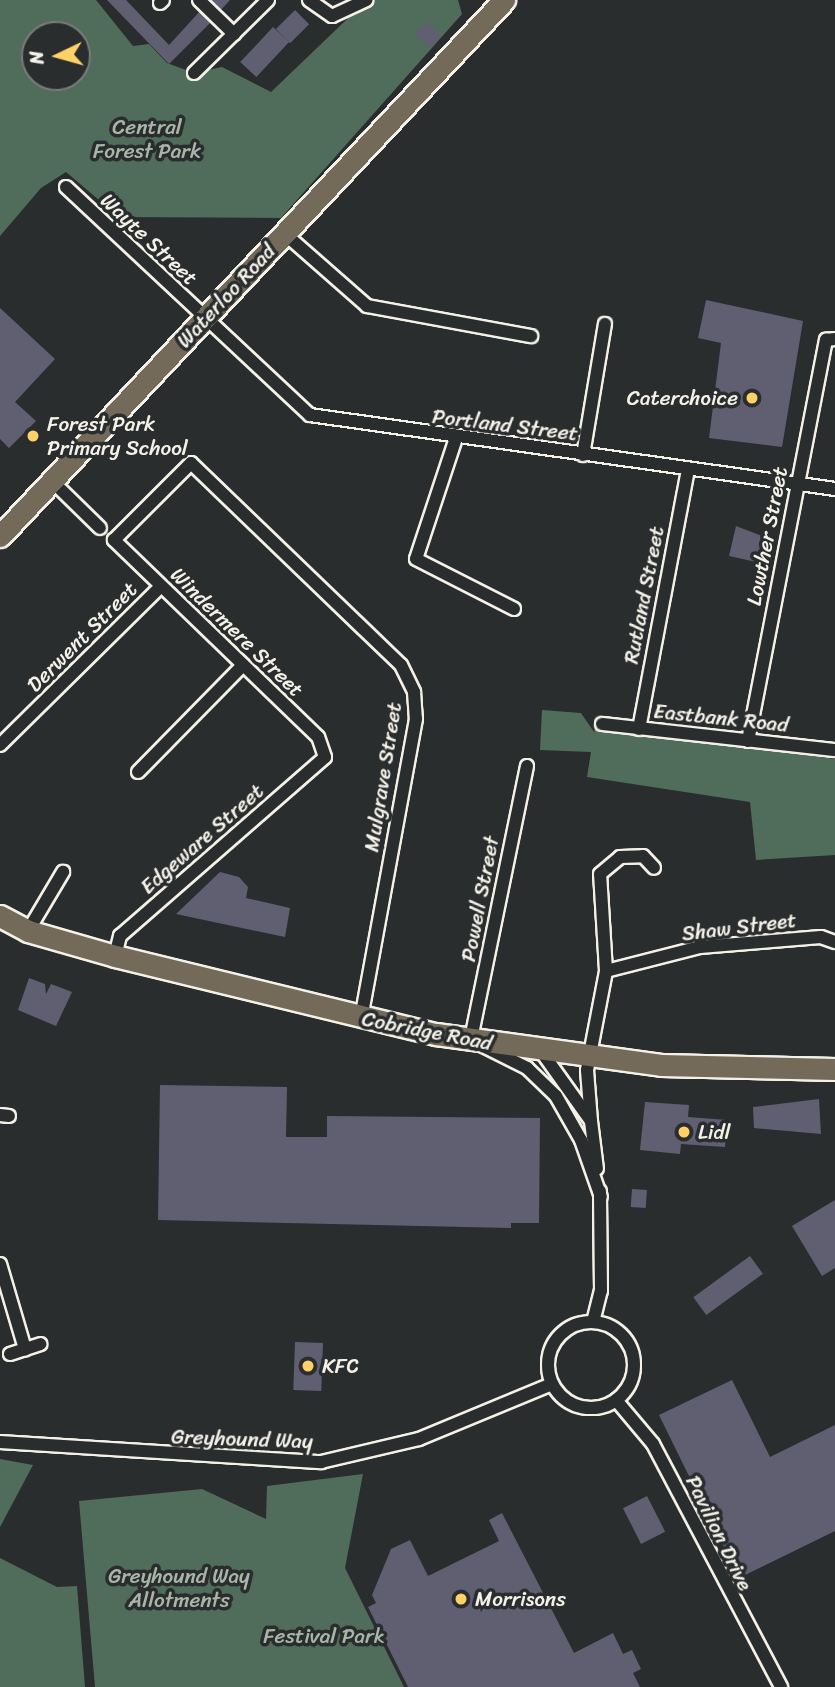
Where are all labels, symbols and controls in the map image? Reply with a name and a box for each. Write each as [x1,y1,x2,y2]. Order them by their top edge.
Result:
north arrow [21,21,91,91]
text: N [20,50,54,66]
park label: Central Forest Park [93,114,201,164]
street label: Wayte Street [95,187,203,291]
street label: Waterloo Road [171,239,281,353]
place label: Caterchoice [627,385,738,411]
marker: Caterchoice [744,390,760,406]
street label: Portland Street [431,404,579,446]
place label: Forest Park Primary School [47,411,188,461]
marker: Forest Park Primary School [25,428,41,444]
street label: Lowther Street [741,464,793,608]
street label: Rutland Street [618,525,670,665]
street label: Windermere Street [165,562,309,702]
street label: Derwent Street [22,577,142,697]
street label: Eastbank Road [652,698,790,738]
street label: Mulgrave Street [359,701,407,853]
street label: Edgeware Street [135,779,269,899]
street label: Powell Street [455,834,505,964]
street label: Shaw Street [680,907,798,947]
street label: Cobridge Road [360,1006,494,1056]
place label: Lidl [698,1119,731,1145]
marker: Lidl [676,1124,692,1140]
place label: KFC [322,1353,359,1379]
marker: KFC [300,1358,316,1374]
street label: Greyhound Way [171,1424,313,1454]
street label: Pavilion Drive [680,1471,758,1595]
park label: Greyhound Way Allotments [108,1563,250,1613]
place label: Morrisons [475,1586,566,1612]
marker: Morrisons [453,1591,469,1607]
park label: Festival Park [263,1623,385,1649]

